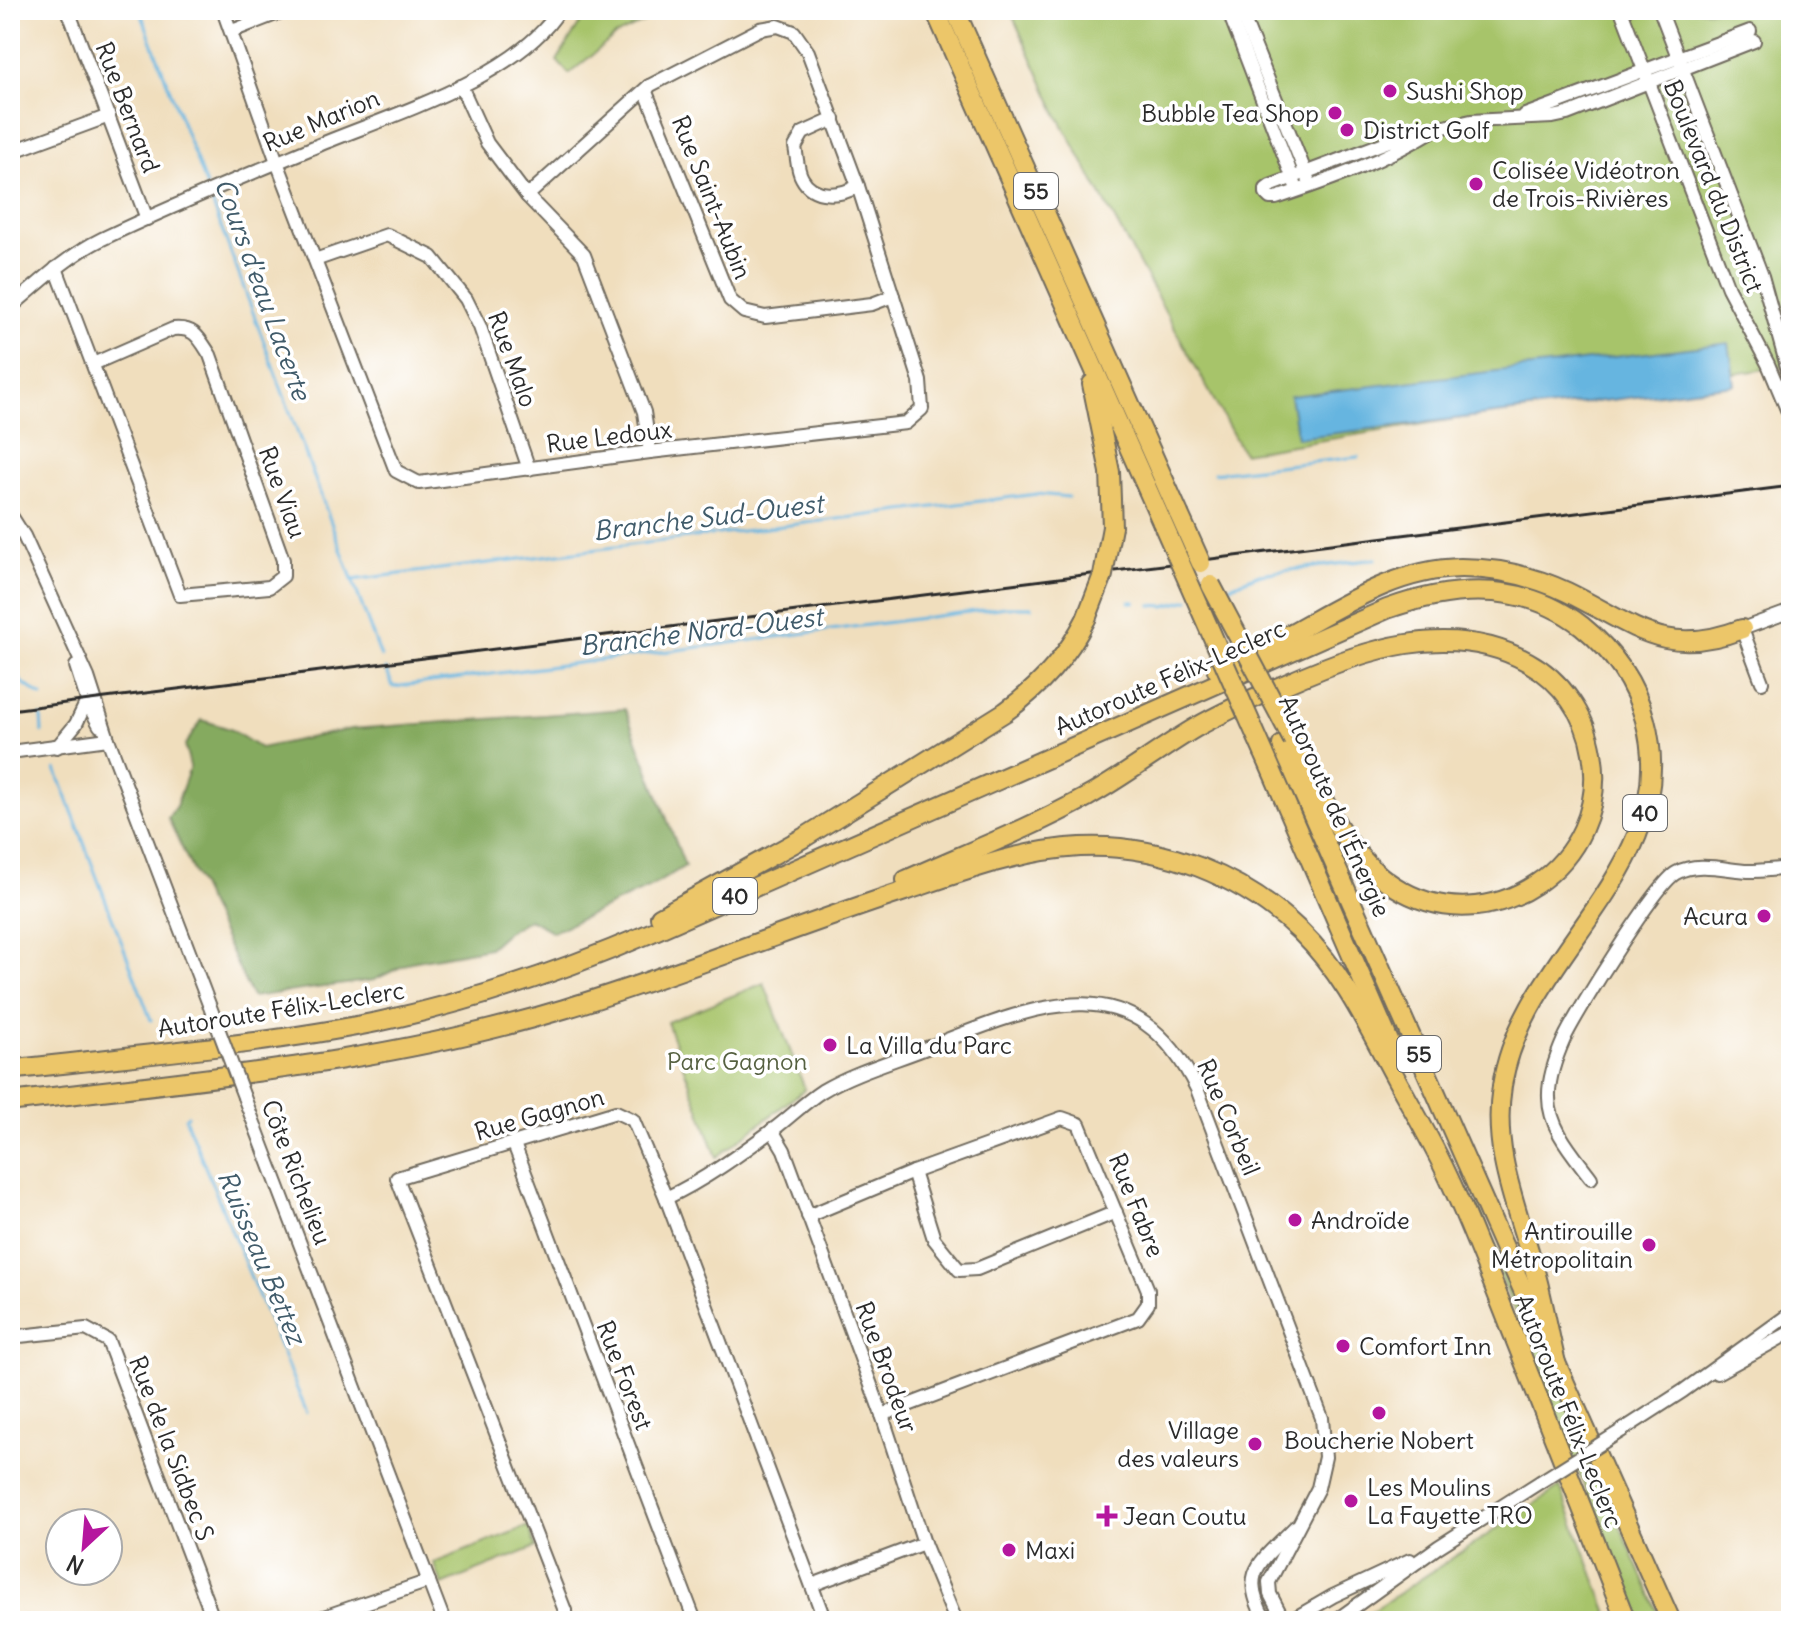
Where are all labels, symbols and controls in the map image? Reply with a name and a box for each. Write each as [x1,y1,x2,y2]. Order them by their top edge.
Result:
street label: Rue Bernard [89,38,167,176]
street label: Boulevard du District [1658,75,1770,297]
place label: Sushi Shop [1406,76,1524,106]
street label: Rue Marion [258,82,384,158]
marker: Sushi Shop [1381,82,1399,100]
place label: Bubble Tea Shop [1141,98,1319,128]
marker: Bubble Tea Shop [1326,104,1344,122]
street label: Rue Saint-Aubin [666,111,758,283]
place label: District Golf [1363,115,1491,145]
marker: District Golf [1338,121,1356,139]
place label: Colisée Vidéotron de Trois-Rivières [1492,155,1680,213]
road number: 55 [1014,173,1058,209]
water label: Cours d'eau Lacerte [208,174,319,406]
marker: Colisée Vidéotron de Trois-Rivières [1467,175,1485,193]
street label: Rue Malo [482,307,544,411]
street label: Rue Ledoux [544,413,674,459]
street label: Rue Viau [253,442,313,542]
water label: Branche Sud-Ouest [591,486,828,547]
water label: Branche Nord-Ouest [578,599,827,662]
street label: Autoroute Félix-Leclerc [1050,613,1290,741]
street label: Autoroute de l'Énergie [1273,691,1397,921]
road number: 40 [1623,795,1667,831]
road number: 40 [713,878,757,914]
place label: Acura [1683,901,1748,931]
marker: Acura [1755,907,1773,925]
street label: Autoroute Félix-Leclerc [156,975,406,1043]
place label: La Villa du Parc [846,1030,1012,1060]
marker: La Villa du Parc [821,1036,839,1054]
road number: 55 [1397,1036,1441,1072]
park label: Parc Gagnon [667,1046,807,1076]
street label: Rue Corbeil [1191,1054,1267,1180]
street label: Rue Gagnon [471,1081,607,1147]
street label: Côte Richelieu [256,1095,338,1249]
street label: Rue Fabre [1103,1149,1171,1261]
water label: Ruisseau Bettez [210,1165,315,1351]
place label: Androïde [1311,1205,1410,1235]
marker: Androïde [1286,1211,1304,1229]
place label: Antirouille Métropolitain [1491,1216,1633,1274]
marker: Antirouille Métropolitain [1640,1236,1658,1254]
street label: Autoroute Félix-Leclerc [1508,1290,1630,1532]
street label: Rue Brodeur [849,1297,925,1437]
street label: Rue Forest [590,1316,660,1434]
place label: Comfort Inn [1359,1331,1492,1361]
marker: Comfort Inn [1334,1337,1352,1355]
street label: Rue de la Sidbec S [123,1351,221,1545]
marker: Boucherie Nobert [1370,1404,1388,1422]
place label: Village des valeurs [1117,1415,1239,1473]
place label: Boucherie Nobert [1284,1425,1474,1455]
marker: Village des valeurs [1246,1435,1264,1453]
place label: Les Moulins La Fayette TRO [1367,1472,1533,1530]
marker: Les Moulins La Fayette TRO [1342,1492,1360,1510]
place label: Jean Coutu [1123,1501,1247,1531]
north arrow [44,1507,124,1587]
marker: Jean Coutu [1098,1507,1116,1525]
place label: Maxi [1025,1535,1075,1565]
marker: Maxi [1000,1541,1018,1559]
text: N [62,1549,88,1581]

